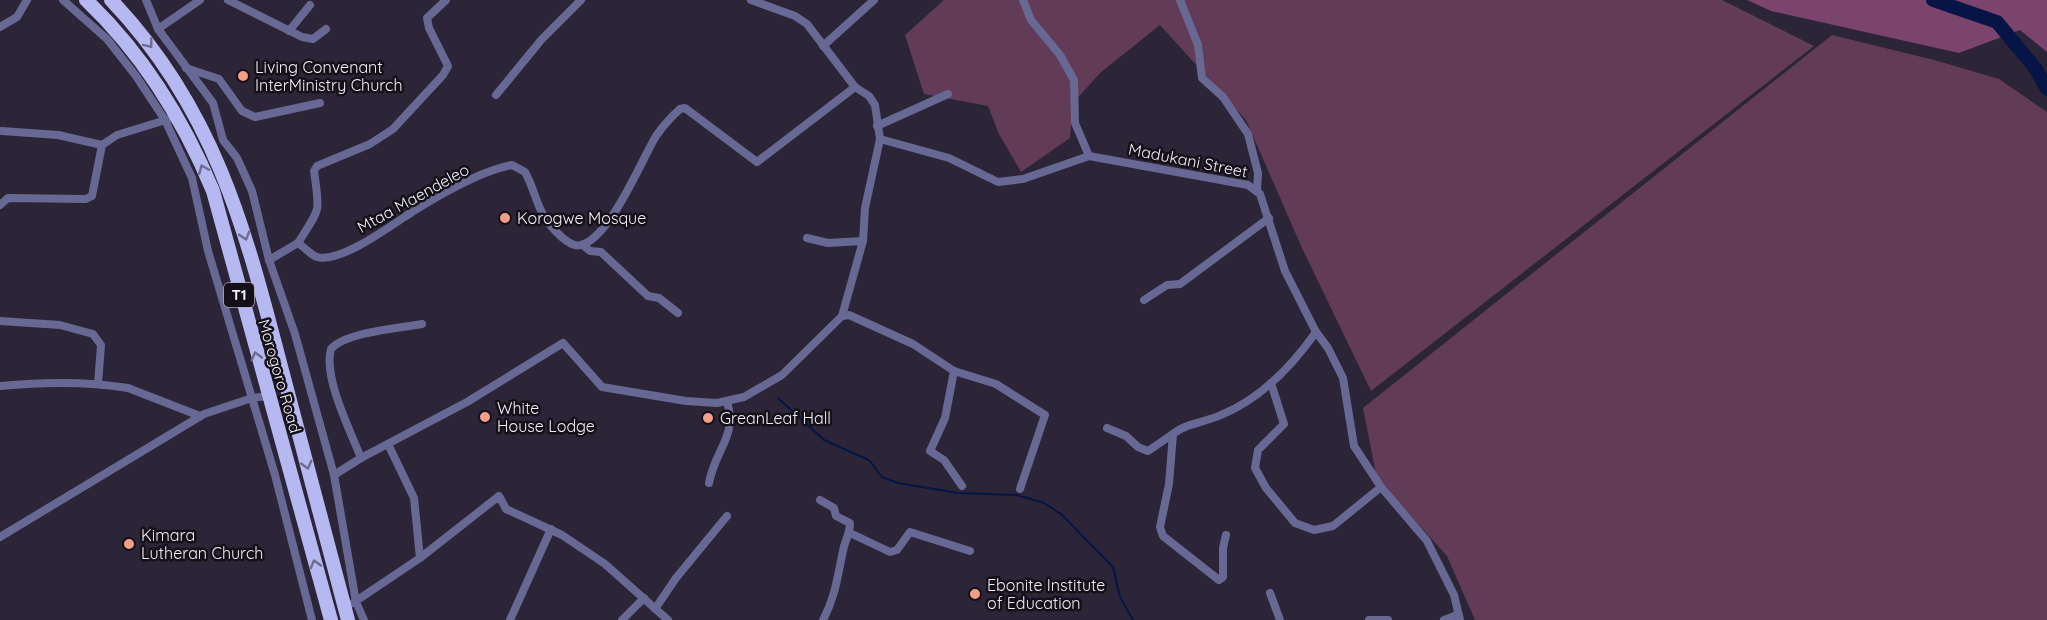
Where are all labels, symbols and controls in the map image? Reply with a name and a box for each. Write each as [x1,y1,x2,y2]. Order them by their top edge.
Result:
one-way arrow [142,38,153,49]
place label: Living Convenant InterMinistry Church [255,57,403,95]
marker: Living Convenant InterMinistry Church [236,69,250,83]
street label: Madukani Street [1127,139,1249,181]
street label: Mtaa Maendeleo [354,159,472,237]
one-way arrow [198,164,210,175]
place label: Korogwe Mosque [517,208,646,228]
marker: Korogwe Mosque [498,211,512,225]
one-way arrow [238,230,251,241]
road number: T1 [224,283,254,307]
street label: Morogoro Road [254,317,306,435]
one-way arrow [251,351,264,361]
place label: White House Lodge [497,398,595,436]
place label: GreanLeaf Hall [720,408,831,428]
marker: White House Lodge [478,410,492,424]
marker: GreanLeaf Hall [701,411,715,425]
one-way arrow [300,459,312,470]
place label: Kimara Lutheran Church [141,525,263,563]
marker: Kimara Lutheran Church [122,537,136,551]
one-way arrow [310,559,323,569]
place label: Ebonite Institute of Education [987,575,1105,613]
marker: Ebonite Institute of Education [968,587,982,601]

